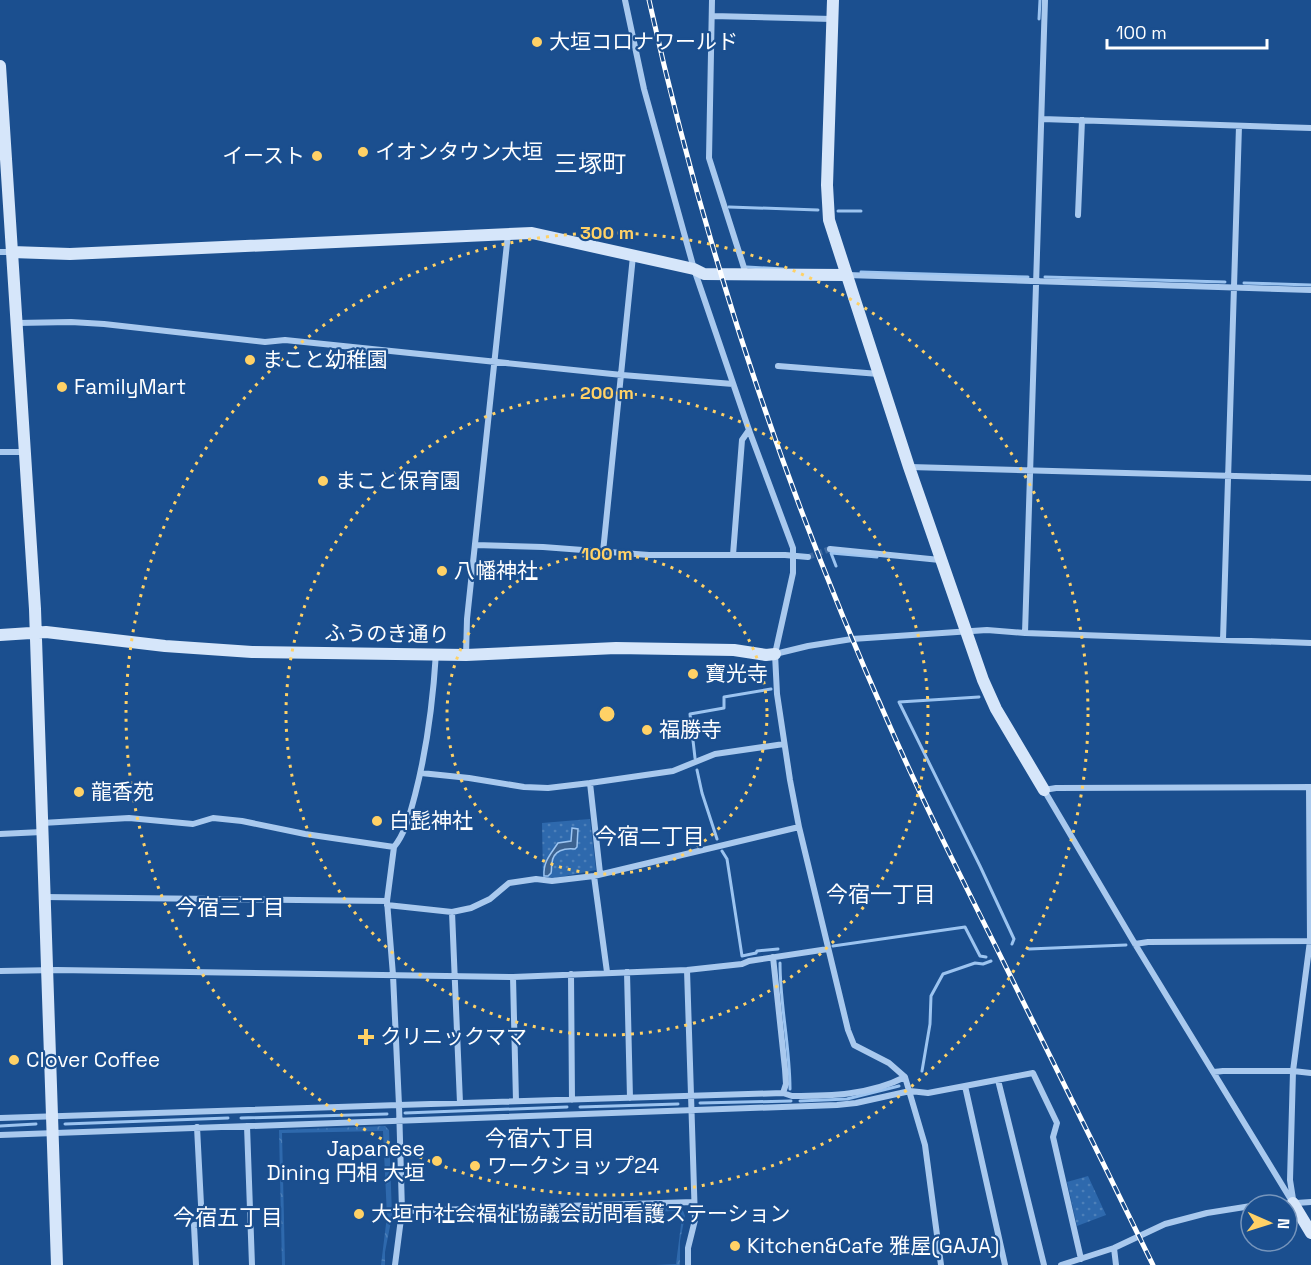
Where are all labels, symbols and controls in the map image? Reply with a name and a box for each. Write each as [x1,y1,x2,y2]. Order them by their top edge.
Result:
scale bar [1107,12,1268,50]
text: 100 m [1116,21,1167,44]
place label: 大垣コロナワールド [549,28,738,55]
marker: 大垣コロナワールド [530,35,544,49]
place label: イオンタウン大垣 [375,138,543,165]
place label: イースト [222,142,305,169]
marker: イオンタウン大垣 [356,145,370,159]
district label: 三塚町 [554,148,626,179]
marker: イースト [310,149,324,163]
text: 300 m [580,221,634,244]
place label: まこと幼稚園 [262,346,388,373]
marker: まこと幼稚園 [243,353,257,367]
place label: FamilyMart [74,373,186,400]
marker: FamilyMart [55,380,69,394]
text: 200 m [580,381,634,404]
place label: まこと保育園 [335,467,461,494]
marker: まこと保育園 [316,474,330,488]
text: 100 m [581,542,633,565]
place label: 八幡神社 [454,557,538,584]
marker: 八幡神社 [435,564,449,578]
street label: ふうのき通り [324,619,450,648]
place label: 寶光寺 [705,660,768,687]
marker: 寶光寺 [686,667,700,681]
centre of rings [597,704,617,724]
place label: 福勝寺 [659,716,722,743]
marker: 福勝寺 [640,723,654,737]
place label: 龍香苑 [91,778,154,805]
marker: 龍香苑 [72,785,86,799]
place label: 白髭神社 [389,807,473,834]
marker: 白髭神社 [370,814,384,828]
district label: 今宿二丁目 [595,822,705,850]
district label: 今宿一丁目 [826,880,936,908]
district label: 今宿三丁目 [175,893,285,921]
place label: クリニックママ [380,1023,527,1050]
marker: クリニックママ [357,1028,375,1046]
place label: Clover Coffee [26,1046,160,1073]
marker: Clover Coffee [7,1053,21,1067]
district label: 今宿六丁目 [485,1124,595,1152]
place label: Japanese Dining 円相 大垣 [267,1135,425,1186]
place label: ワークショップ24 [487,1152,659,1179]
marker: Japanese Dining 円相 大垣 [430,1154,444,1168]
marker: ワークショップ24 [468,1159,482,1173]
north arrow [1239,1193,1299,1253]
place label: 大垣市社会福祉協議会訪問看護ステーション [371,1200,791,1227]
district label: 今宿五丁目 [173,1203,283,1231]
marker: 大垣市社会福祉協議会訪問看護ステーション [352,1207,366,1221]
text: N [1273,1218,1294,1230]
place label: Kitchen&Cafe 雅屋(GAJA) [747,1232,999,1259]
marker: Kitchen&Cafe 雅屋(GAJA) [728,1239,742,1253]

